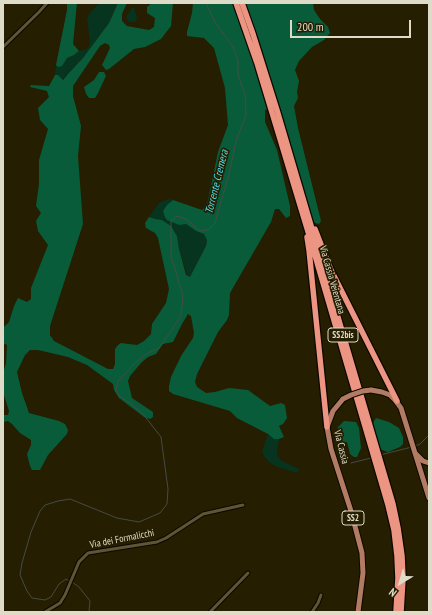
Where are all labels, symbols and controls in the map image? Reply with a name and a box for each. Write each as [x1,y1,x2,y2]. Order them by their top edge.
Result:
scale bar [292,12,413,38]
text: 200 m [297,19,324,34]
water label: Torrente Cremera [203,149,231,215]
street label: Via Cassia Veientana [317,244,347,316]
road number: SS2bis [328,328,358,342]
street label: Via Cassia [331,429,351,465]
road number: SS2 [342,511,364,525]
street label: Via dei Formalicchi [89,527,155,551]
north arrow [380,563,420,603]
text: N [386,585,399,600]

